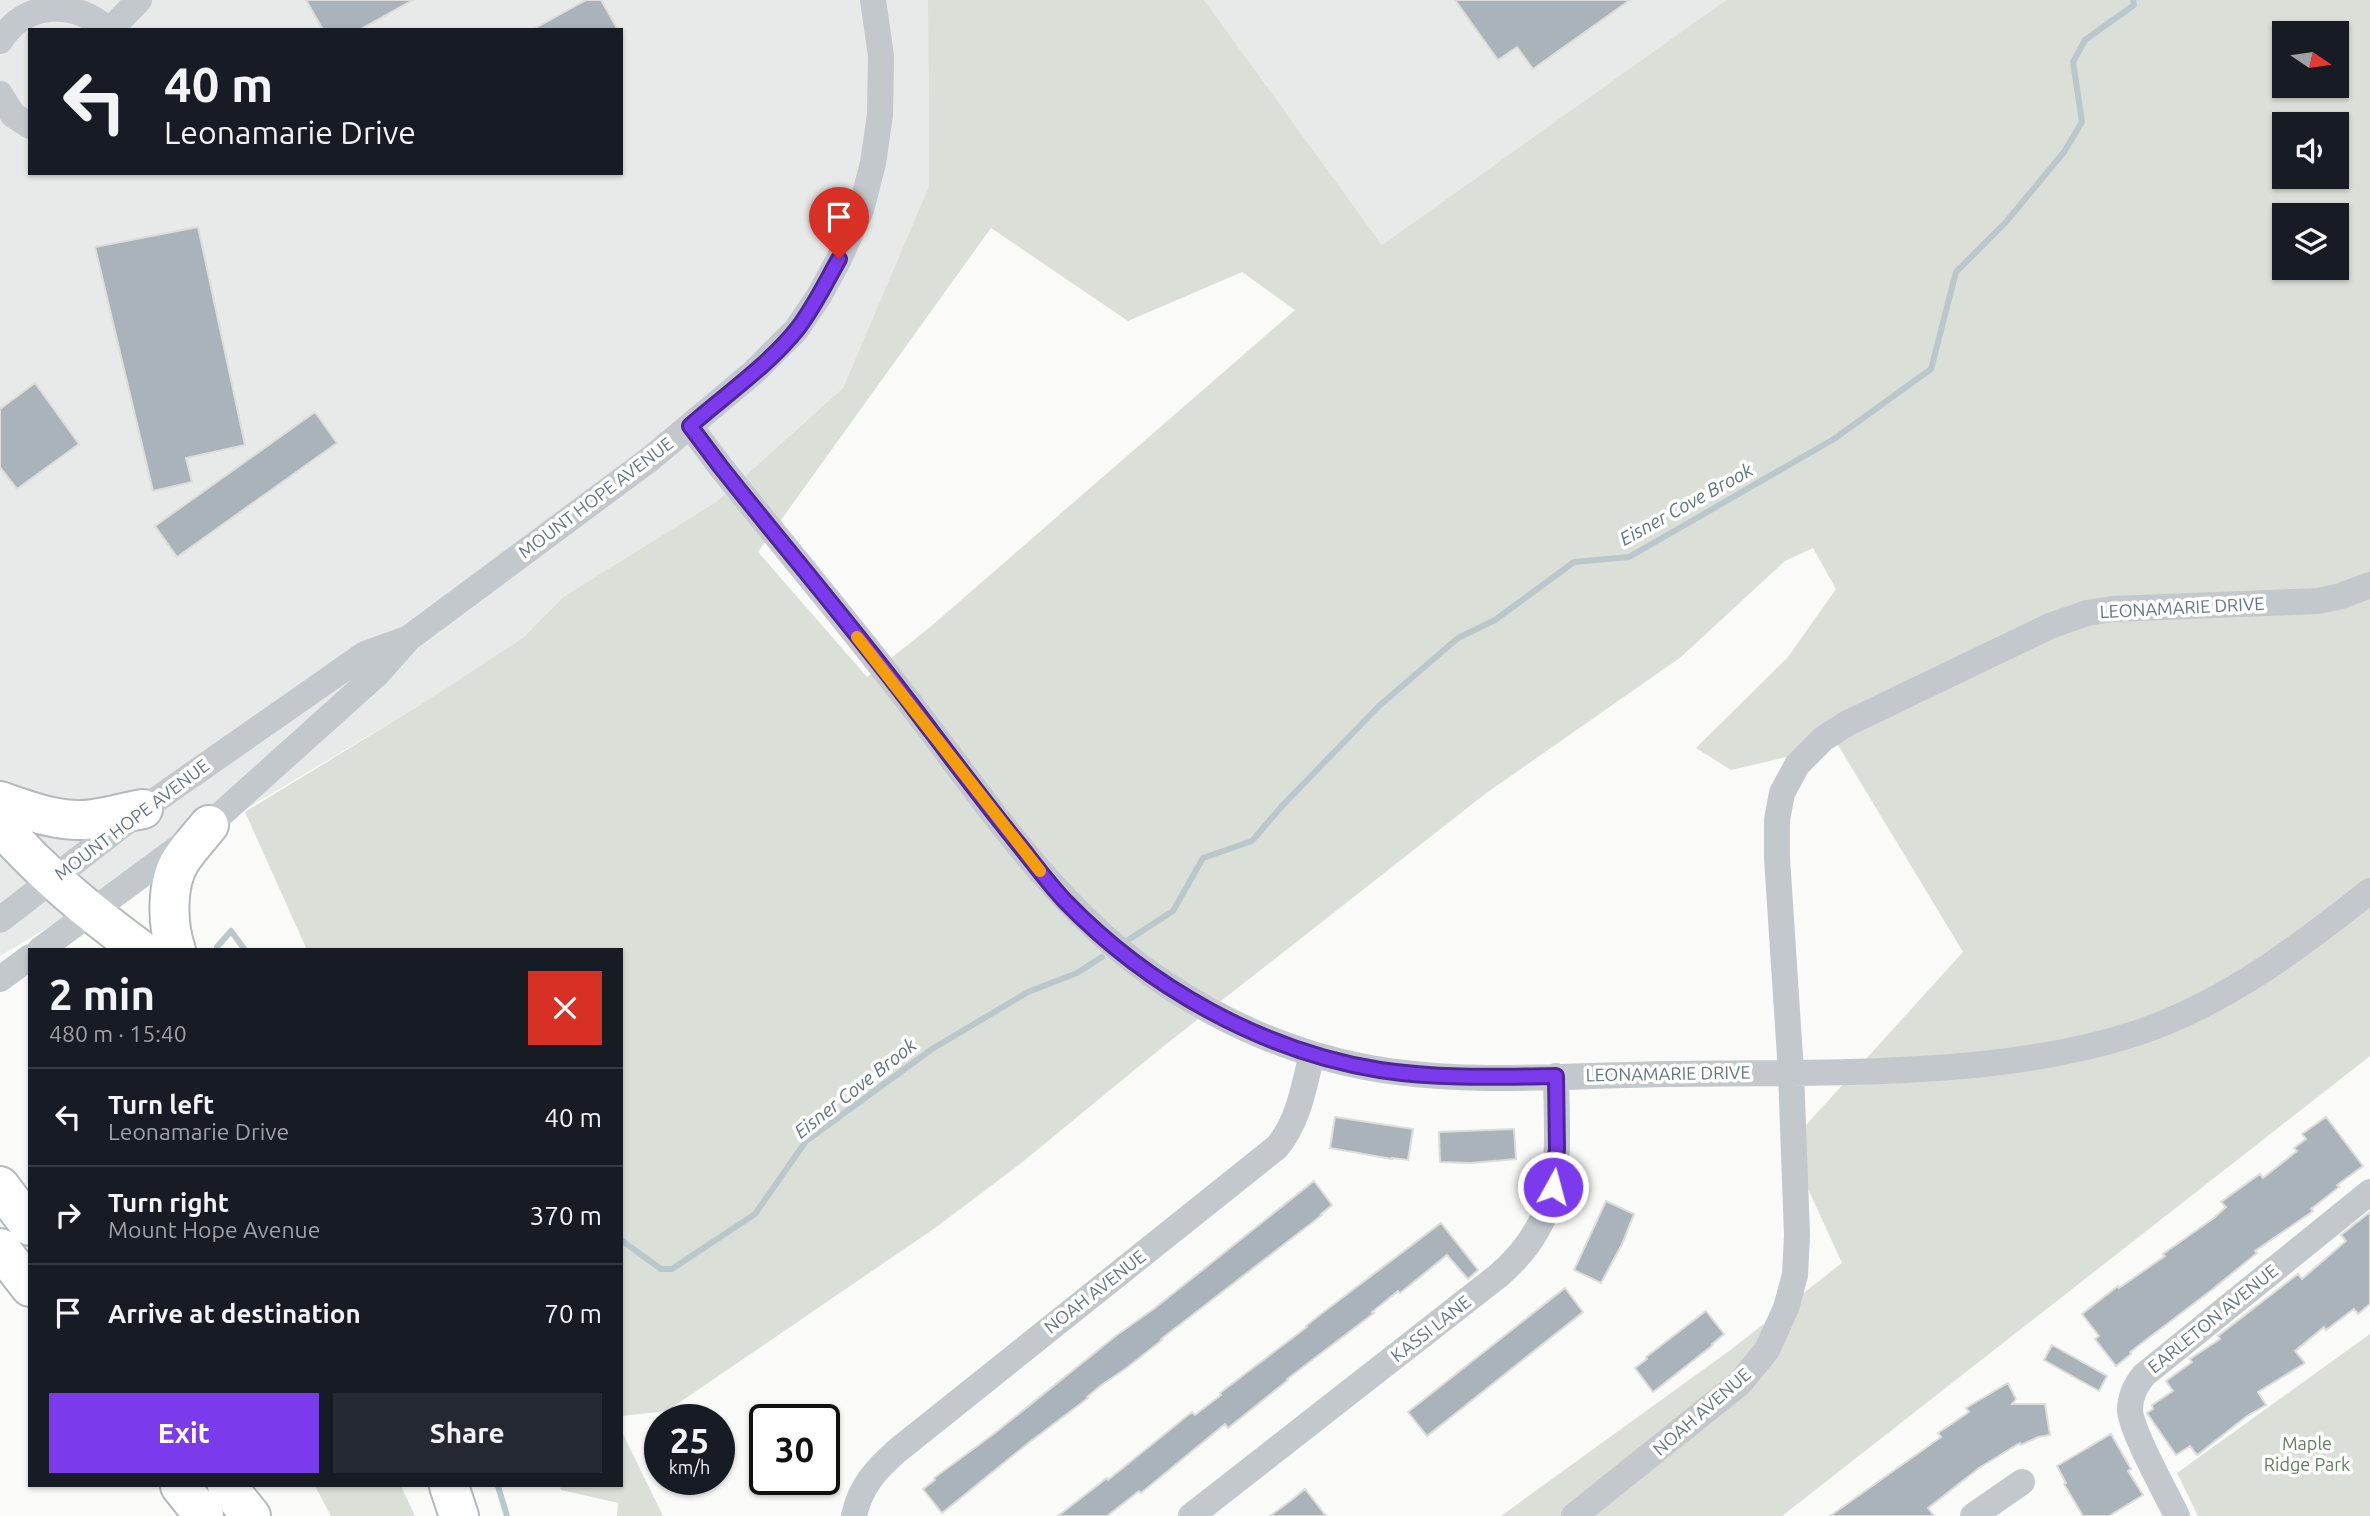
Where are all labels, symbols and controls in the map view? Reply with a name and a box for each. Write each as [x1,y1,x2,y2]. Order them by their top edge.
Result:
north arrow [2272,21,2348,98]
map controls [2272,21,2349,280]
icon: left [49,56,140,147]
text: 40 m [164,56,273,111]
button: sound [2272,112,2349,189]
text: Leonamarie Drive [164,114,416,150]
pin [809,187,869,259]
icon: arrive [820,198,858,236]
button: layers [2272,203,2349,280]
street label: MOUNT HOPE AVENUE [514,433,676,562]
water label: Eisner Cove Brook [1616,458,1757,550]
street label: LEONAMARIE DRIVE [2099,593,2265,621]
street label: MOUNT HOPE AVENUE [50,755,212,884]
text: 2 min [49,971,155,1018]
button: close [528,971,602,1045]
text: 480 m · 15:40 [49,1021,187,1046]
water label: Eisner Cove Brook [790,1033,921,1142]
street label: LEONAMARIE DRIVE [1585,1062,1751,1084]
text: Turn left [108,1090,214,1119]
icon: left [49,1098,87,1136]
text: 40 m [544,1103,602,1132]
text: Leonamarie Drive [108,1119,289,1144]
position arrow [1516,1150,1590,1224]
text: Turn right [108,1188,229,1217]
icon: right [49,1196,87,1234]
text: 370 m [530,1201,602,1230]
text: Mount Hope Avenue [108,1217,320,1242]
street label: NOAH AVENUE [1040,1246,1149,1337]
street label: EARLETON AVENUE [2144,1260,2281,1377]
street label: KASSI LANE [1387,1291,1474,1365]
icon: arrive [49,1294,87,1332]
text: Arrive at destination [108,1299,361,1328]
text: 70 m [544,1299,602,1328]
street label: NOAH AVENUE [1649,1363,1754,1459]
button: Exit [49,1393,319,1473]
button: Share [333,1393,602,1473]
speed limit sign: 30 [749,1404,840,1495]
text: 25 [670,1420,709,1460]
park label: Maple Ridge Park [2264,1433,2350,1474]
text: km/h [669,1457,710,1477]

